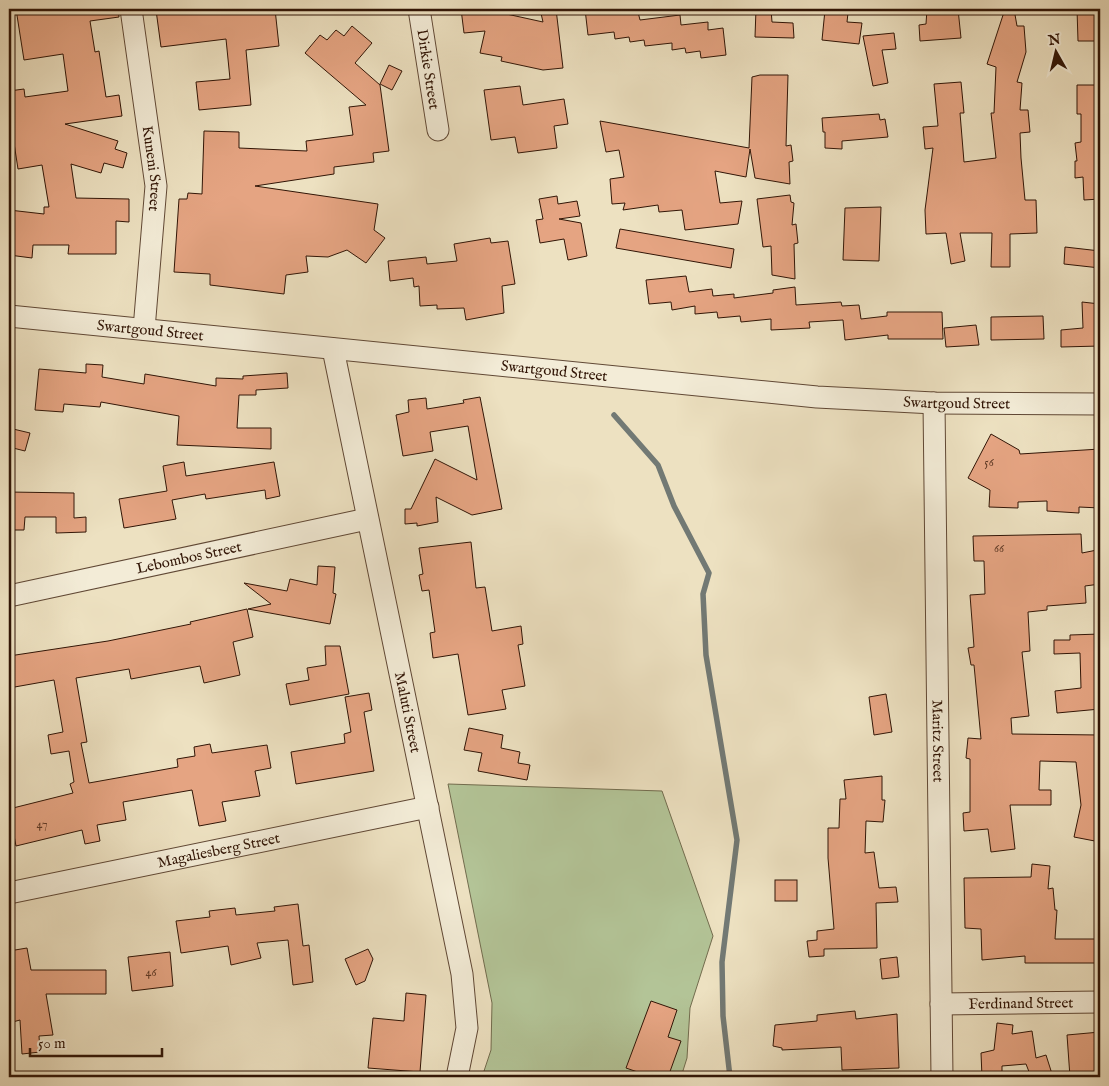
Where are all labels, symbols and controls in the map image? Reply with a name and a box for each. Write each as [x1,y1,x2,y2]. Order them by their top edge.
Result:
street label: Dirkie Street [413,28,444,111]
north arrow [1032,28,1082,78]
text: N [1046,30,1062,50]
street label: Kuneni Street [138,124,166,212]
street label: Swartgoud Street [96,315,204,345]
street label: Swartgoud Street [500,356,608,385]
street label: Swartgoud Street [903,392,1010,413]
house number: 56 [984,455,995,470]
street label: Lebombos Street [134,537,243,578]
house number: 66 [994,541,1005,556]
street label: Maluti Street [390,670,426,755]
street label: Maritz Street [928,699,948,782]
house number: 47 [36,817,48,832]
street label: Magaliesberg Street [156,828,282,872]
house number: 46 [146,965,157,980]
street label: Ferdinand Street [968,993,1074,1013]
scale bar [30,1026,162,1058]
text: 50 m [38,1034,66,1053]

